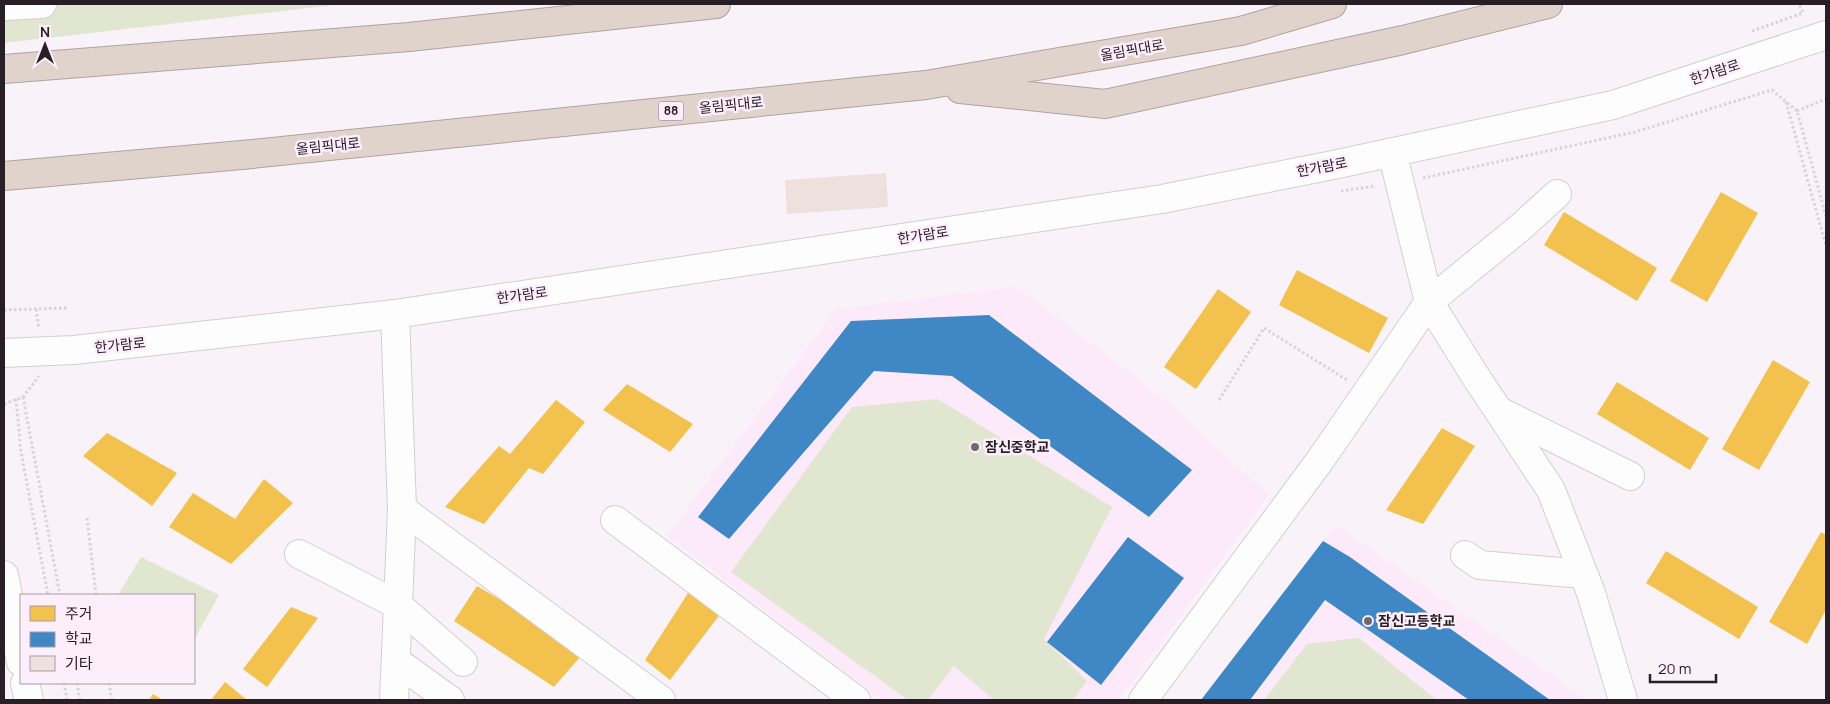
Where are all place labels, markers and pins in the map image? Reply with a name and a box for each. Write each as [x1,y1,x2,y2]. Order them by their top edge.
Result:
place label: 잠신중학교 [985,437,1050,456]
marker: 잠신중학교 [969,441,981,453]
place label: 잠신고등학교 [1378,611,1455,630]
marker: 잠신고등학교 [1362,615,1374,627]

